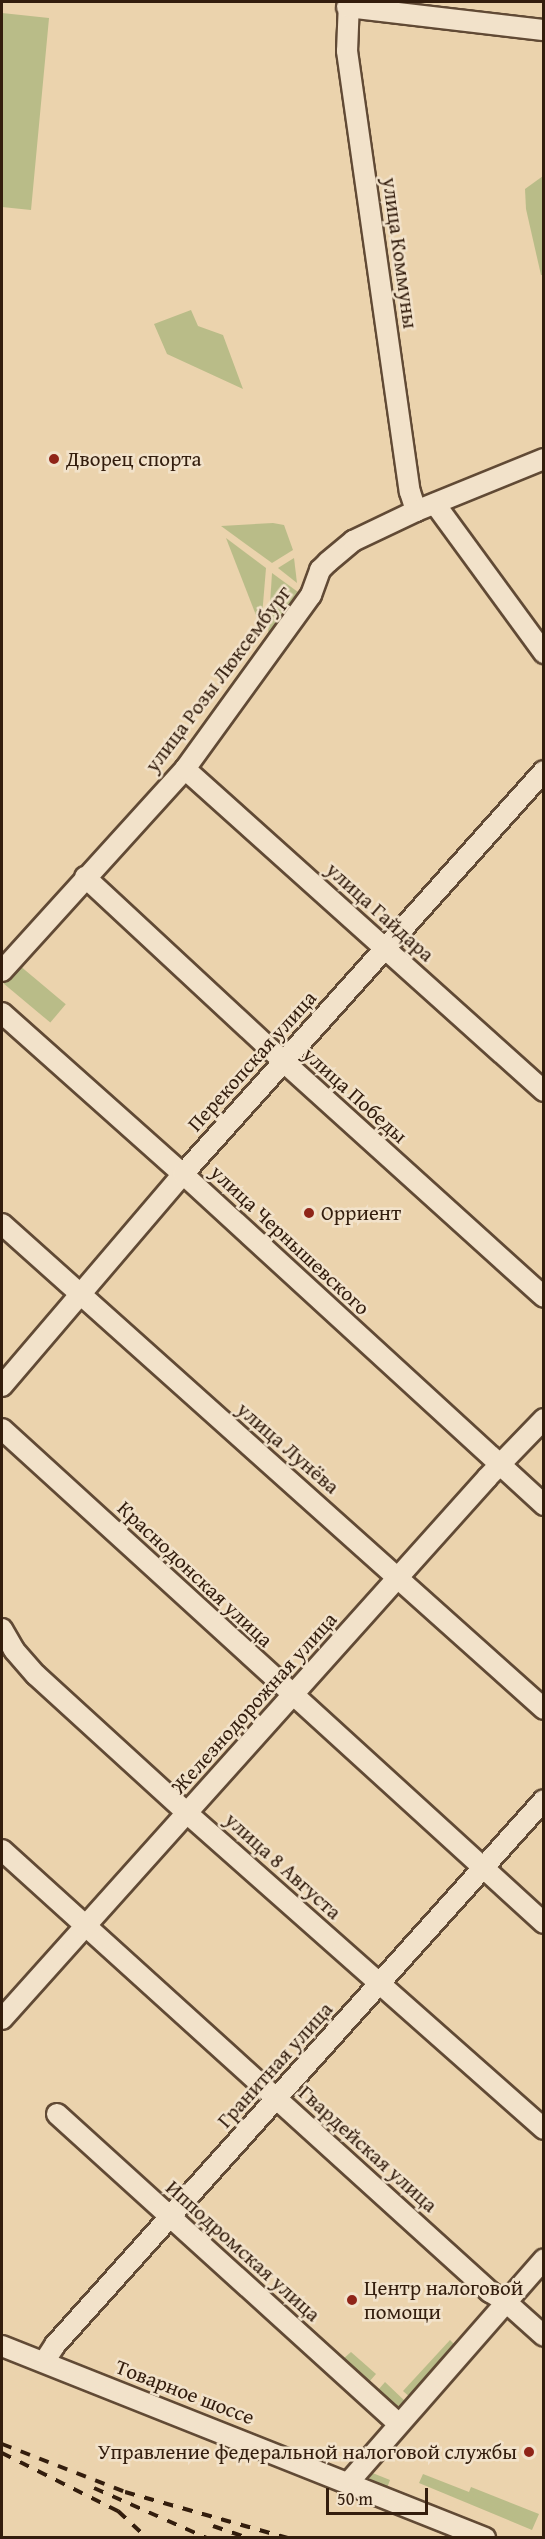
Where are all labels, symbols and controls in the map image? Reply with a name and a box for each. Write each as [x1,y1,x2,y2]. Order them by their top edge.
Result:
street label: улица Коммуны [377,176,423,330]
place label: Дворец спорта [66,446,201,472]
marker: Дворец спорта [47,452,61,466]
street label: улица Розы Люксембург [140,581,296,777]
street label: улица Гайдара [321,857,439,967]
street label: Перекопская улица [182,986,322,1136]
street label: улица Победы [297,1041,413,1149]
street label: улица Чернышевского [205,1160,375,1320]
place label: Орриент [321,1200,401,1226]
marker: Орриент [302,1206,316,1220]
street label: улица Лунёва [232,1397,344,1499]
street label: Краснодонская улица [112,1496,278,1652]
street label: Железнодорожная улица [166,1607,342,1799]
street label: улица 8 Августа [220,1807,346,1925]
street label: Гранитная улица [212,1997,338,2133]
street label: Гвардейская улица [294,2080,442,2218]
street label: Ипподромская улица [161,2175,325,2327]
place label: Центр налоговой помощи [364,2275,523,2325]
marker: Центр налоговой помощи [345,2293,359,2307]
street label: Товарное шоссе [112,2354,258,2430]
place label: Управление федеральной налоговой службы [98,2439,517,2465]
marker: Управление федеральной налоговой службы [522,2445,536,2459]
scale bar [329,2476,431,2514]
text: 50 m [337,2485,373,2512]

